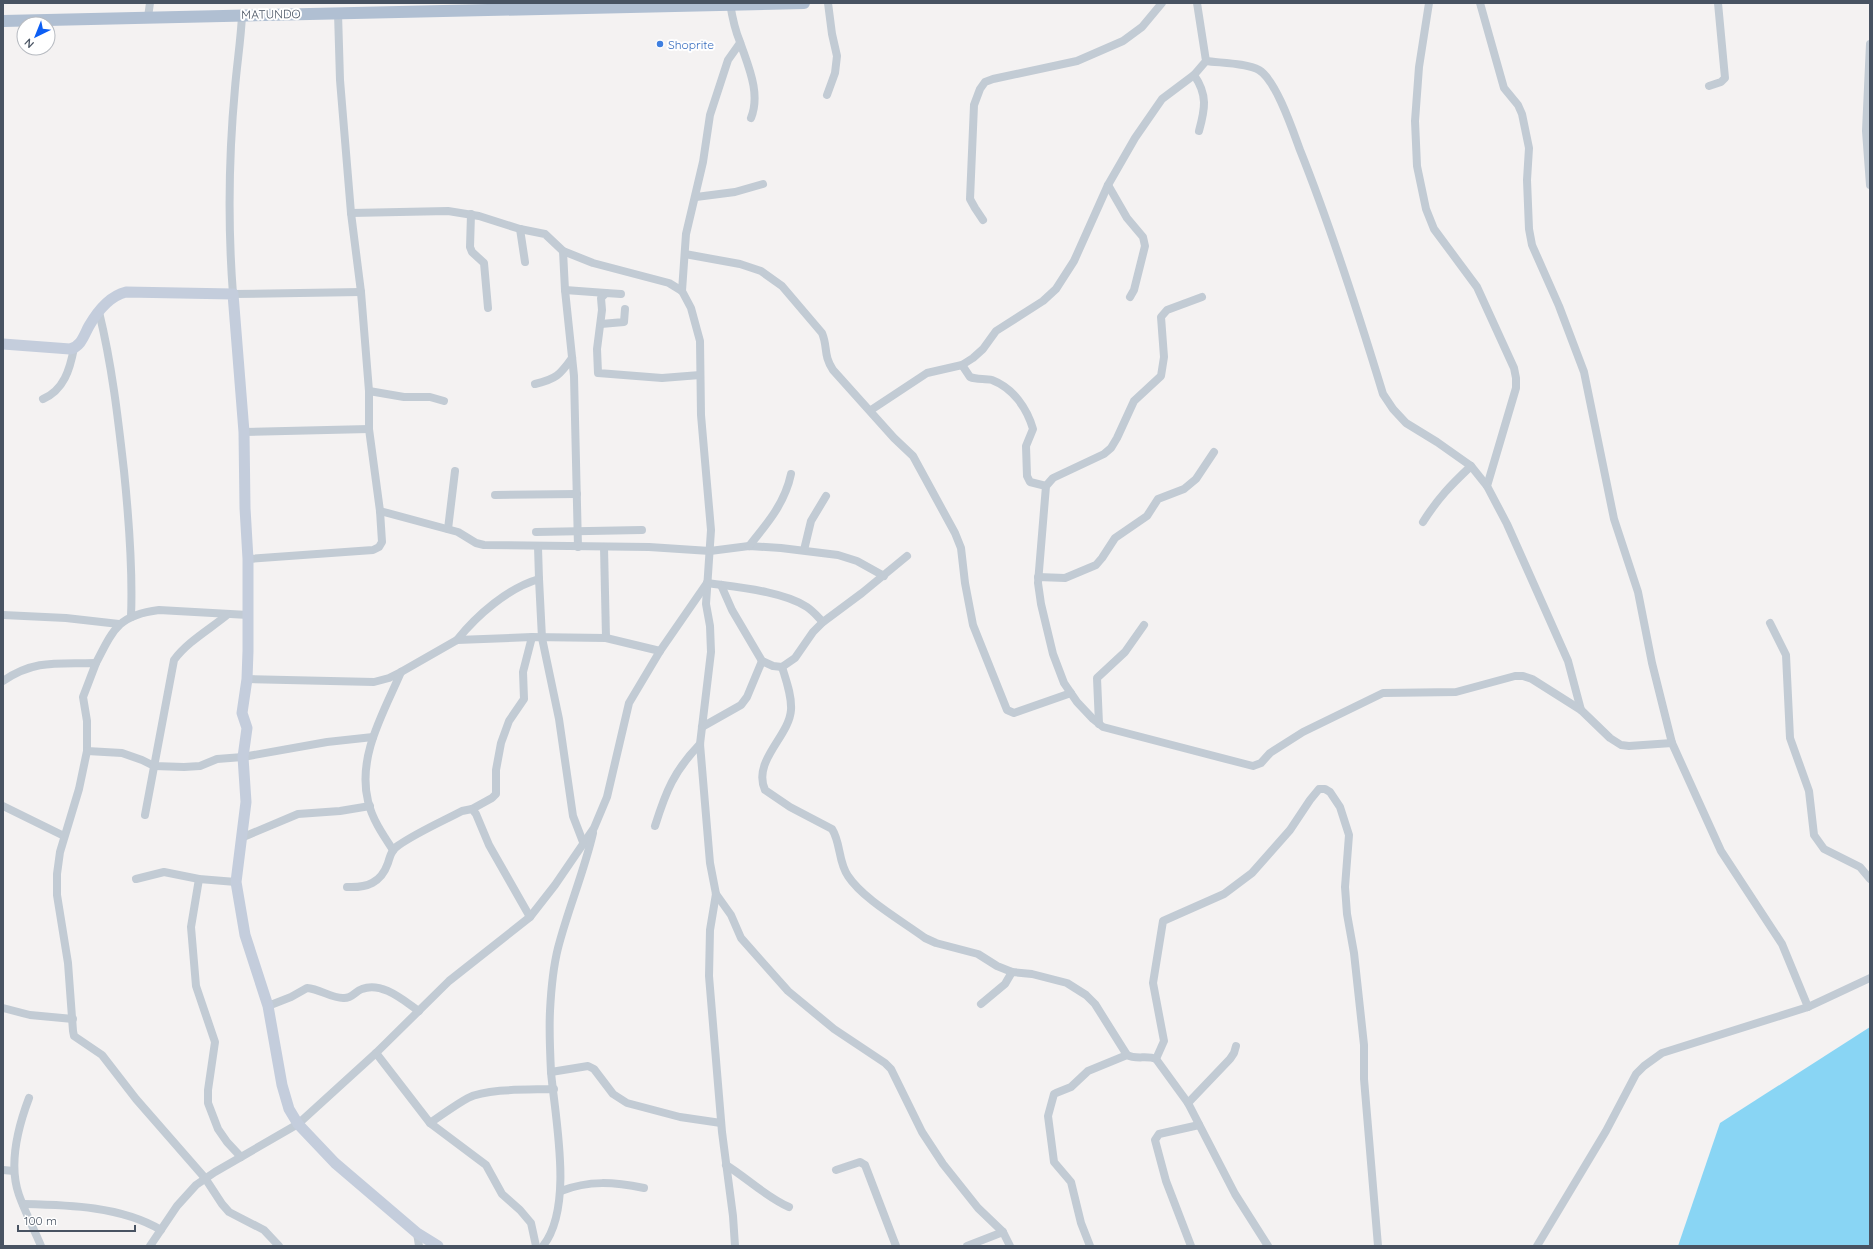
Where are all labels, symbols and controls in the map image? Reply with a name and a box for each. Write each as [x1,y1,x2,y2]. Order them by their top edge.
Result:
street label: MATUNDO [241,6,301,22]
north arrow [16,16,56,56]
text: N [21,35,37,51]
place label: Shoprite [668,37,714,52]
marker: Shoprite [655,39,665,49]
scale bar [18,1207,135,1233]
text: 100 m [24,1213,57,1228]

